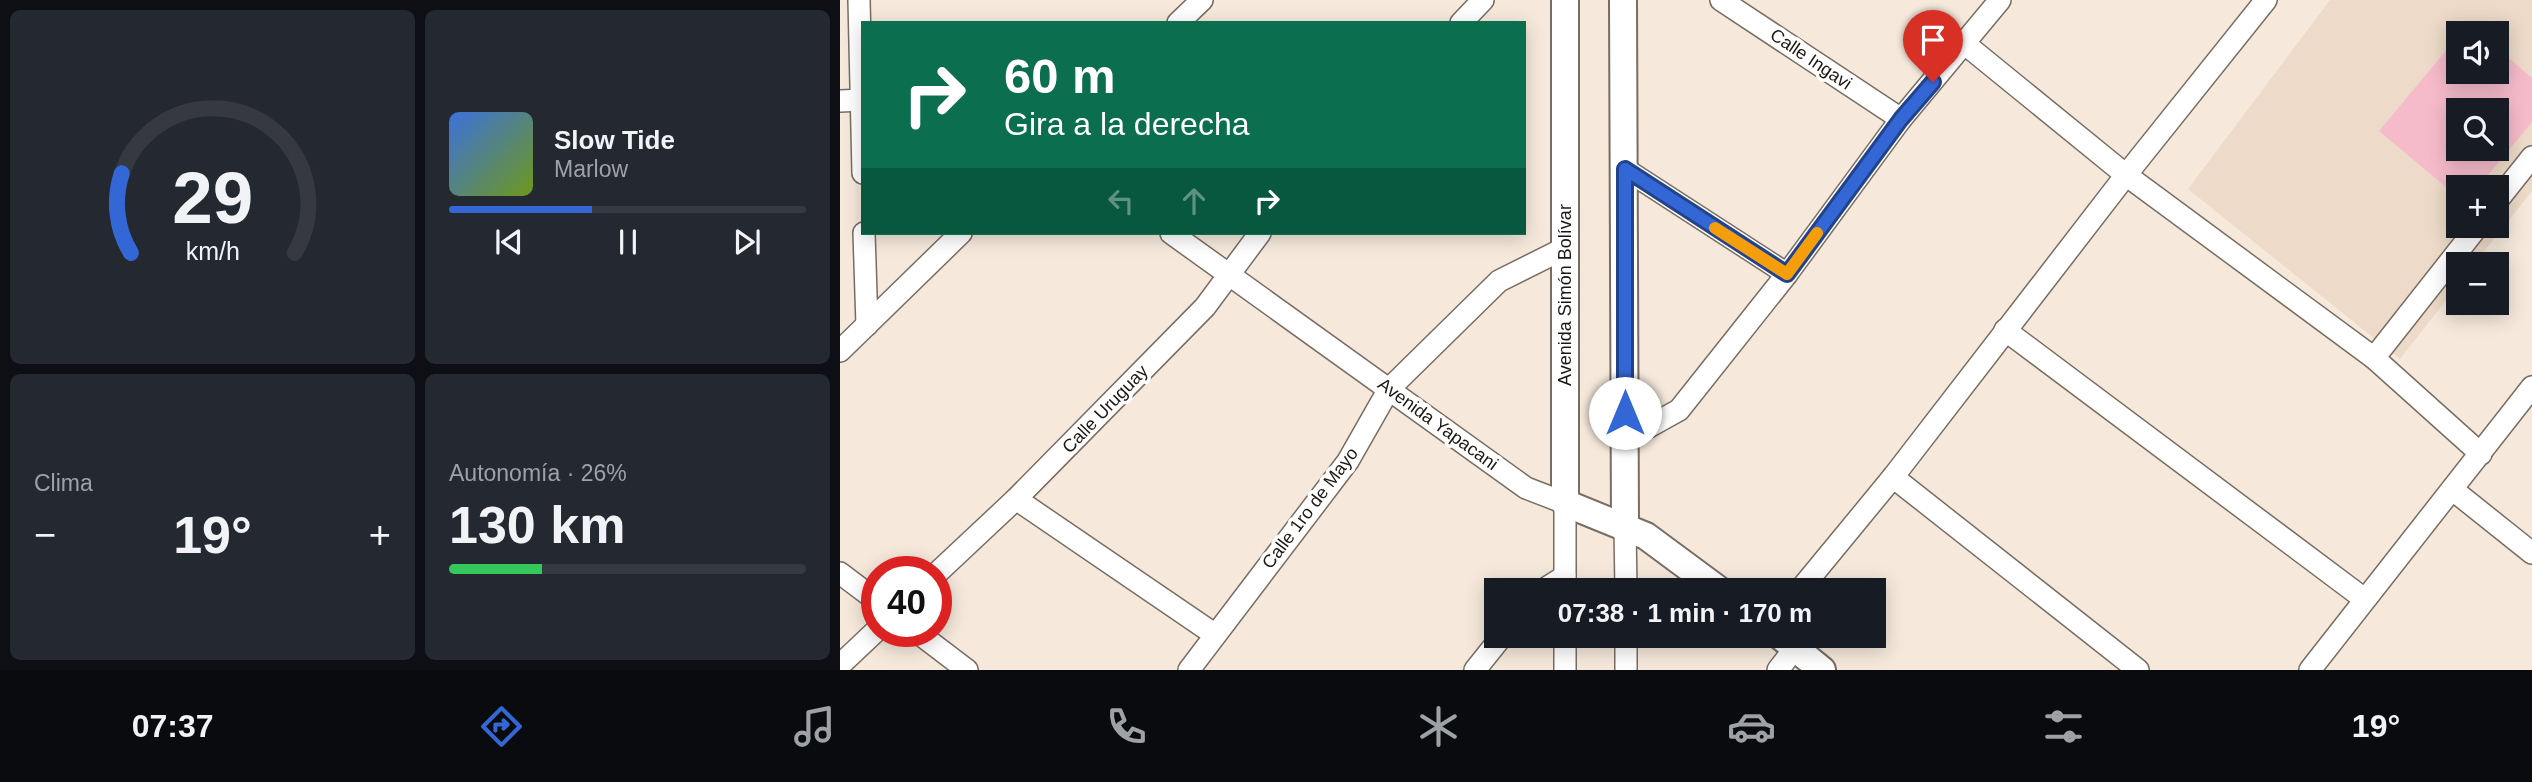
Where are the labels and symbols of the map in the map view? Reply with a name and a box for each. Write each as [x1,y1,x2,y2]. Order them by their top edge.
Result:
pin [1903,10,1963,82]
street label: Calle Ingavi [1766,24,1856,94]
street label: Avenida Simón Bolívar [1555,204,1575,386]
street label: Calle Uruguay [1058,361,1152,457]
street label: Avenida Yapacani [1374,374,1502,474]
position arrow [1588,376,1662,450]
street label: Calle 1ro de Mayo [1258,444,1362,572]
speed limit sign: 40 [861,556,952,647]

